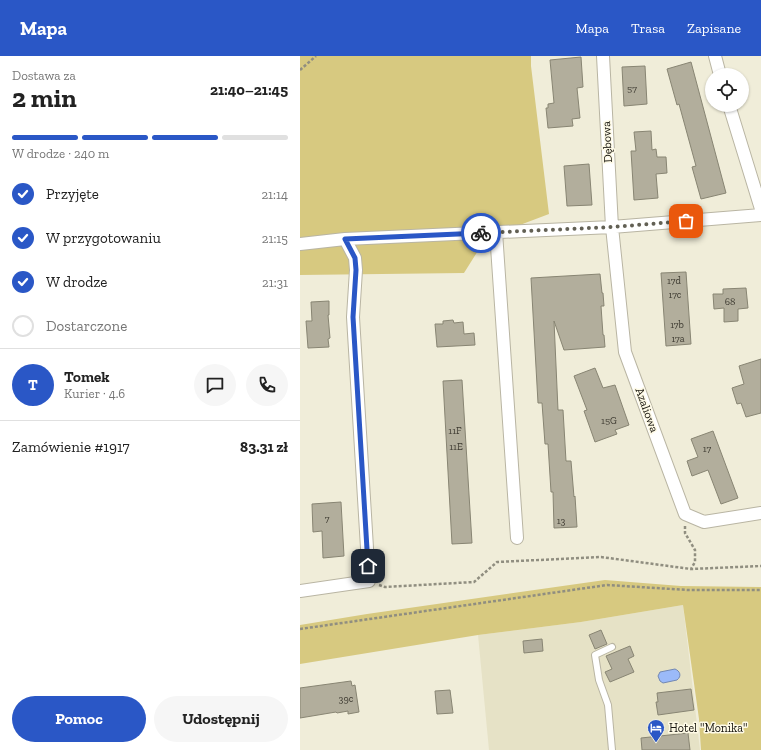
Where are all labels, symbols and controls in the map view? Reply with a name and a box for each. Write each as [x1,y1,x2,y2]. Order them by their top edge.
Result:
text: Mapa [20,17,67,40]
text: Mapa [576,20,609,37]
text: Trasa [631,20,665,37]
text: Zapisane [687,20,741,37]
text: Dostawa za [12,68,76,83]
map controls [705,68,749,112]
button: locate [705,68,749,112]
text: 21:40–21:45 [210,81,288,99]
text: 2 min [12,82,77,114]
house number: 57 [627,83,637,95]
street label: Dębowa [599,121,615,163]
text: W drodze · 240 m [12,146,109,161]
icon: check [12,183,34,205]
text: Przyjęte [46,185,99,203]
text: 21:14 [261,187,288,202]
pin [669,204,703,238]
icon: bag [675,210,697,232]
courier [461,213,501,253]
icon: bike [470,222,492,244]
icon: check [12,227,34,249]
text: W przygotowaniu [46,229,161,247]
text: 21:15 [262,231,288,246]
icon: check [12,271,34,293]
text: W drodze [46,273,107,291]
text: 21:31 [262,275,288,290]
house number: 17d [667,275,681,287]
house number: 17c [668,289,682,301]
house number: 68 [725,296,735,308]
text: Dostarczone [46,317,127,335]
house number: 17b [670,319,684,331]
house number: 17a [671,333,685,345]
button: chat [194,364,236,406]
button: phone [246,364,288,406]
text: Tomek [64,368,110,386]
text: T [28,376,38,394]
text: Kurier · 4.6 [64,386,125,401]
street label: Azaliowa [632,386,662,435]
house number: 15G [601,415,617,427]
house number: 11F [448,425,462,437]
text: Zamówienie #1917 [12,438,130,456]
text: 83.31 zł [240,438,288,456]
house number: 11E [449,441,463,453]
house number: 17 [703,443,711,455]
house number: 7 [325,513,330,525]
house number: 13 [557,515,565,527]
pin [351,549,385,583]
icon: home [357,555,379,577]
house number: 39c [339,693,354,705]
button: Pomoc [12,696,146,742]
button: Udostępnij [154,696,288,742]
hotel icon: Hotel "Monika" [646,718,666,743]
place label: Hotel "Monika" [669,721,747,735]

